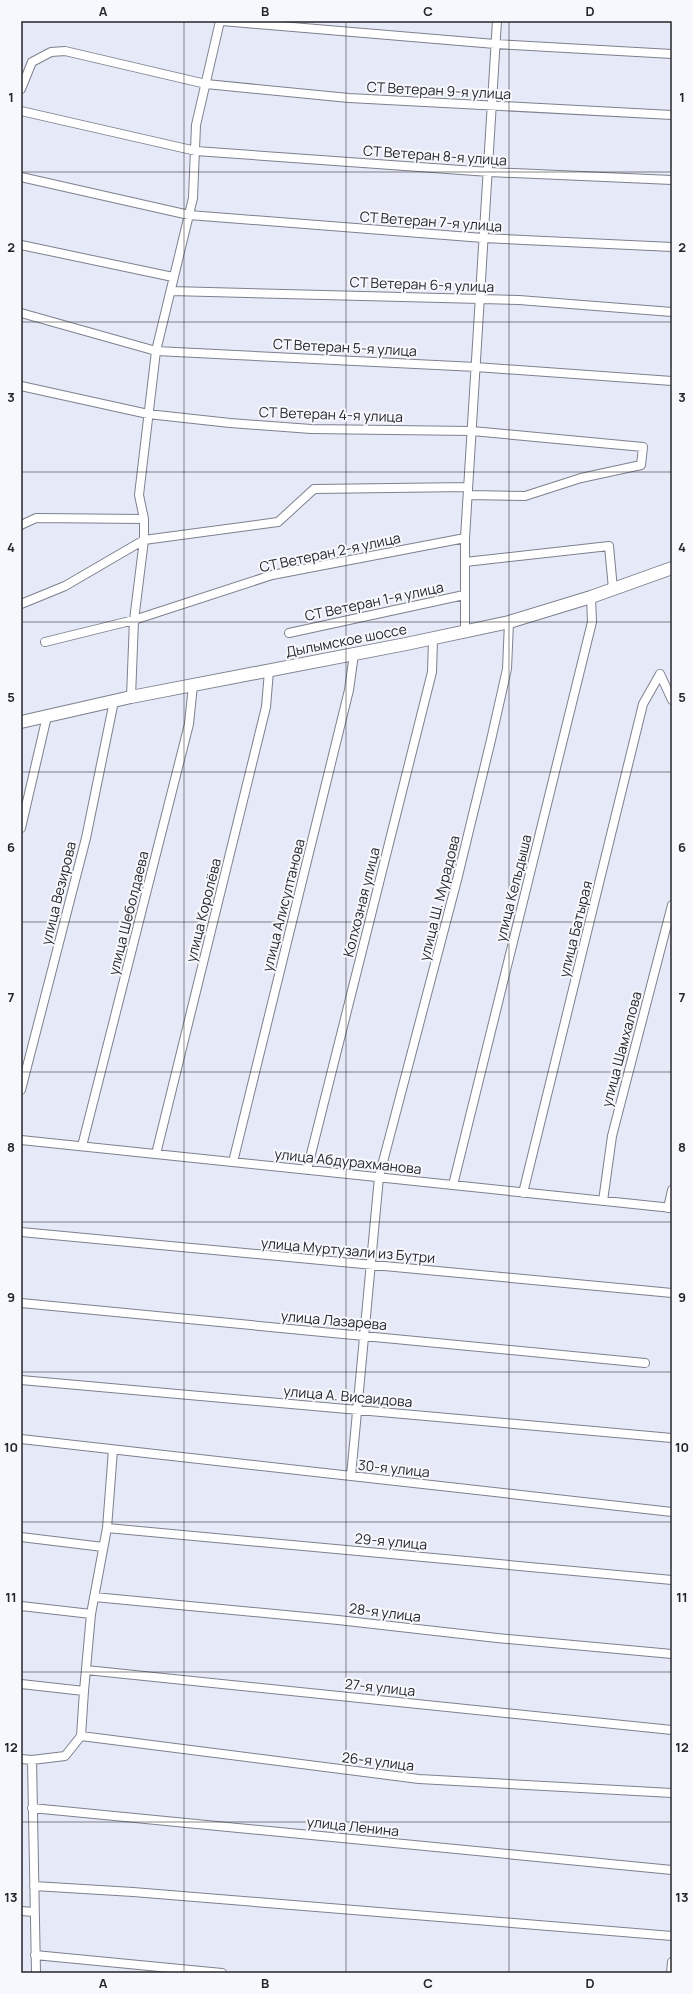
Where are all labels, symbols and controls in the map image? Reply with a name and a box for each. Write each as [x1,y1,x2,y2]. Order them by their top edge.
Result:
text: A [99,2,108,20]
text: B [261,2,269,20]
text: C [423,2,433,20]
text: D [585,2,595,20]
street label: СТ Ветеран 9-я улица [366,77,512,103]
text: 1 [8,88,14,106]
text: 1 [679,88,685,106]
street label: СТ Ветеран 8-я улица [363,141,507,169]
street label: СТ Ветеран 7-я улица [359,207,503,235]
text: 2 [7,238,15,256]
text: 2 [678,238,686,256]
street label: СТ Ветеран 6-я улица [349,272,495,296]
street label: СТ Ветеран 5-я улица [273,334,417,360]
text: 3 [7,388,15,406]
text: 3 [678,388,686,406]
street label: СТ Ветеран 4-я улица [259,402,403,426]
street label: СТ Ветеран 2-я улица [258,528,402,576]
text: 4 [7,538,15,556]
text: 4 [678,538,686,556]
street label: СТ Ветеран 1-я улица [303,577,445,625]
street label: Дылымское шоссе [284,619,408,661]
text: 5 [7,688,15,706]
text: 5 [678,688,686,706]
street label: улица Кельдыша [490,832,536,944]
street label: улица Ш. Мурадова [414,833,464,963]
street label: улица Алисултанова [257,837,309,973]
text: 6 [7,838,15,856]
text: 6 [678,838,686,856]
street label: улица Везирова [36,839,80,947]
street label: Колхозная улица [338,845,384,959]
street label: улица Шеболдаева [103,849,153,977]
street label: улица Королёва [181,856,225,964]
street label: улица Батырая [554,879,596,979]
text: 7 [8,988,15,1006]
text: 7 [679,988,686,1006]
street label: улица Шамхалова [596,989,646,1109]
text: 8 [7,1138,15,1156]
text: 8 [678,1138,686,1156]
street label: улица Абдурахманова [273,1144,423,1178]
street label: улица Муртузали из Бутри [260,1233,436,1267]
text: 9 [7,1288,15,1306]
text: 9 [678,1288,686,1306]
street label: улица Лазарева [280,1306,388,1334]
street label: улица А. Висаидова [283,1381,413,1411]
text: 10 [4,1438,18,1456]
text: 10 [675,1438,689,1456]
street label: 30-я улица [357,1455,431,1481]
street label: 29-я улица [354,1528,428,1554]
text: 11 [5,1588,17,1606]
text: 11 [676,1588,688,1606]
street label: 28-я улица [348,1598,422,1626]
street label: 27-я улица [344,1674,416,1700]
text: 12 [4,1738,18,1756]
text: 12 [675,1738,689,1756]
street label: 26-я улица [341,1747,415,1775]
street label: улица Ленина [306,1812,400,1840]
text: 13 [4,1888,18,1906]
text: 13 [675,1888,689,1906]
text: A [99,1974,108,1992]
text: B [261,1974,269,1992]
text: C [423,1974,433,1992]
text: D [585,1974,595,1992]

